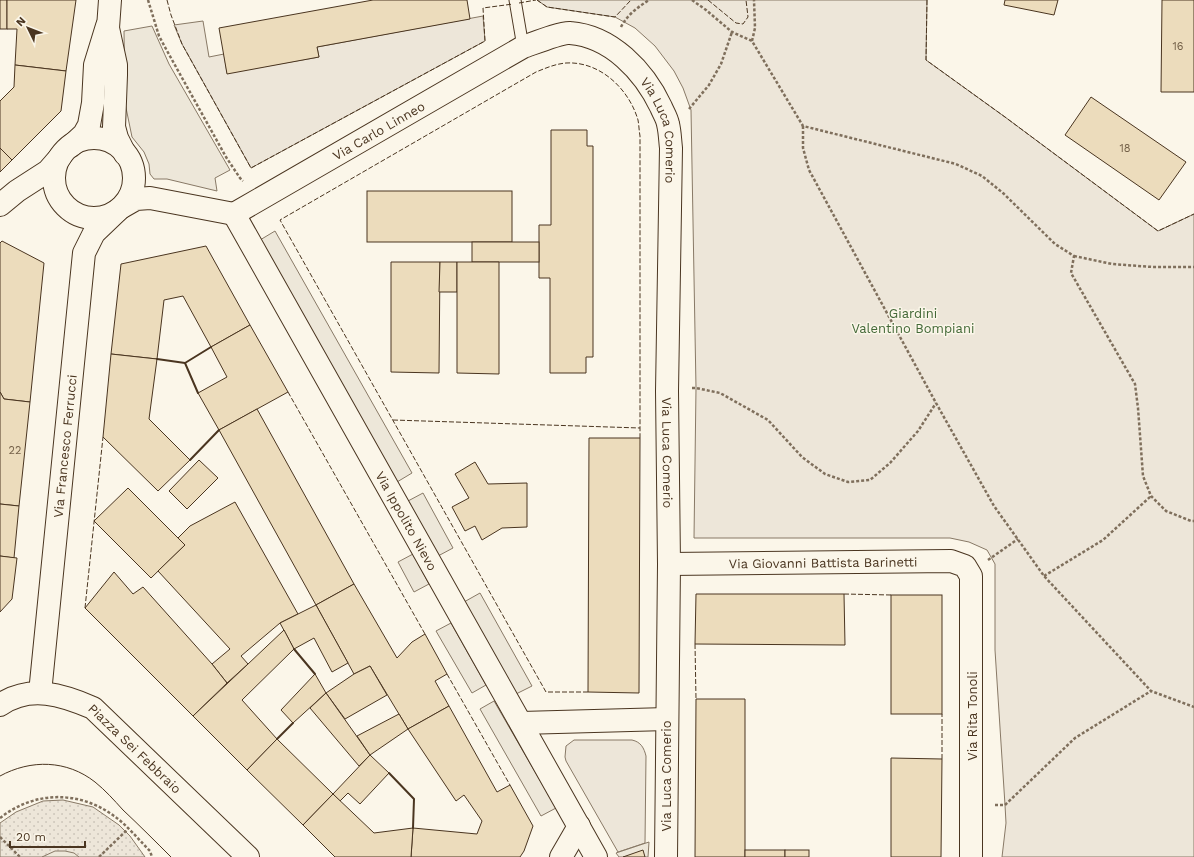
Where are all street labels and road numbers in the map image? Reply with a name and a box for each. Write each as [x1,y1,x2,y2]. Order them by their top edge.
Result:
street label: Via Luca Comerio [637,75,678,184]
street label: Via Carlo Linneo [330,98,428,163]
street label: Via Francesco Ferrucci [51,374,80,519]
street label: Via Luca Comerio [659,397,675,509]
street label: Via Ippolito Nievo [372,469,440,573]
street label: Via Giovanni Battista Barinetti [729,554,917,571]
street label: Via Rita Tonoli [965,671,980,761]
street label: Piazza Sei Febbraio [85,701,184,797]
street label: Via Luca Comerio [659,720,674,831]

